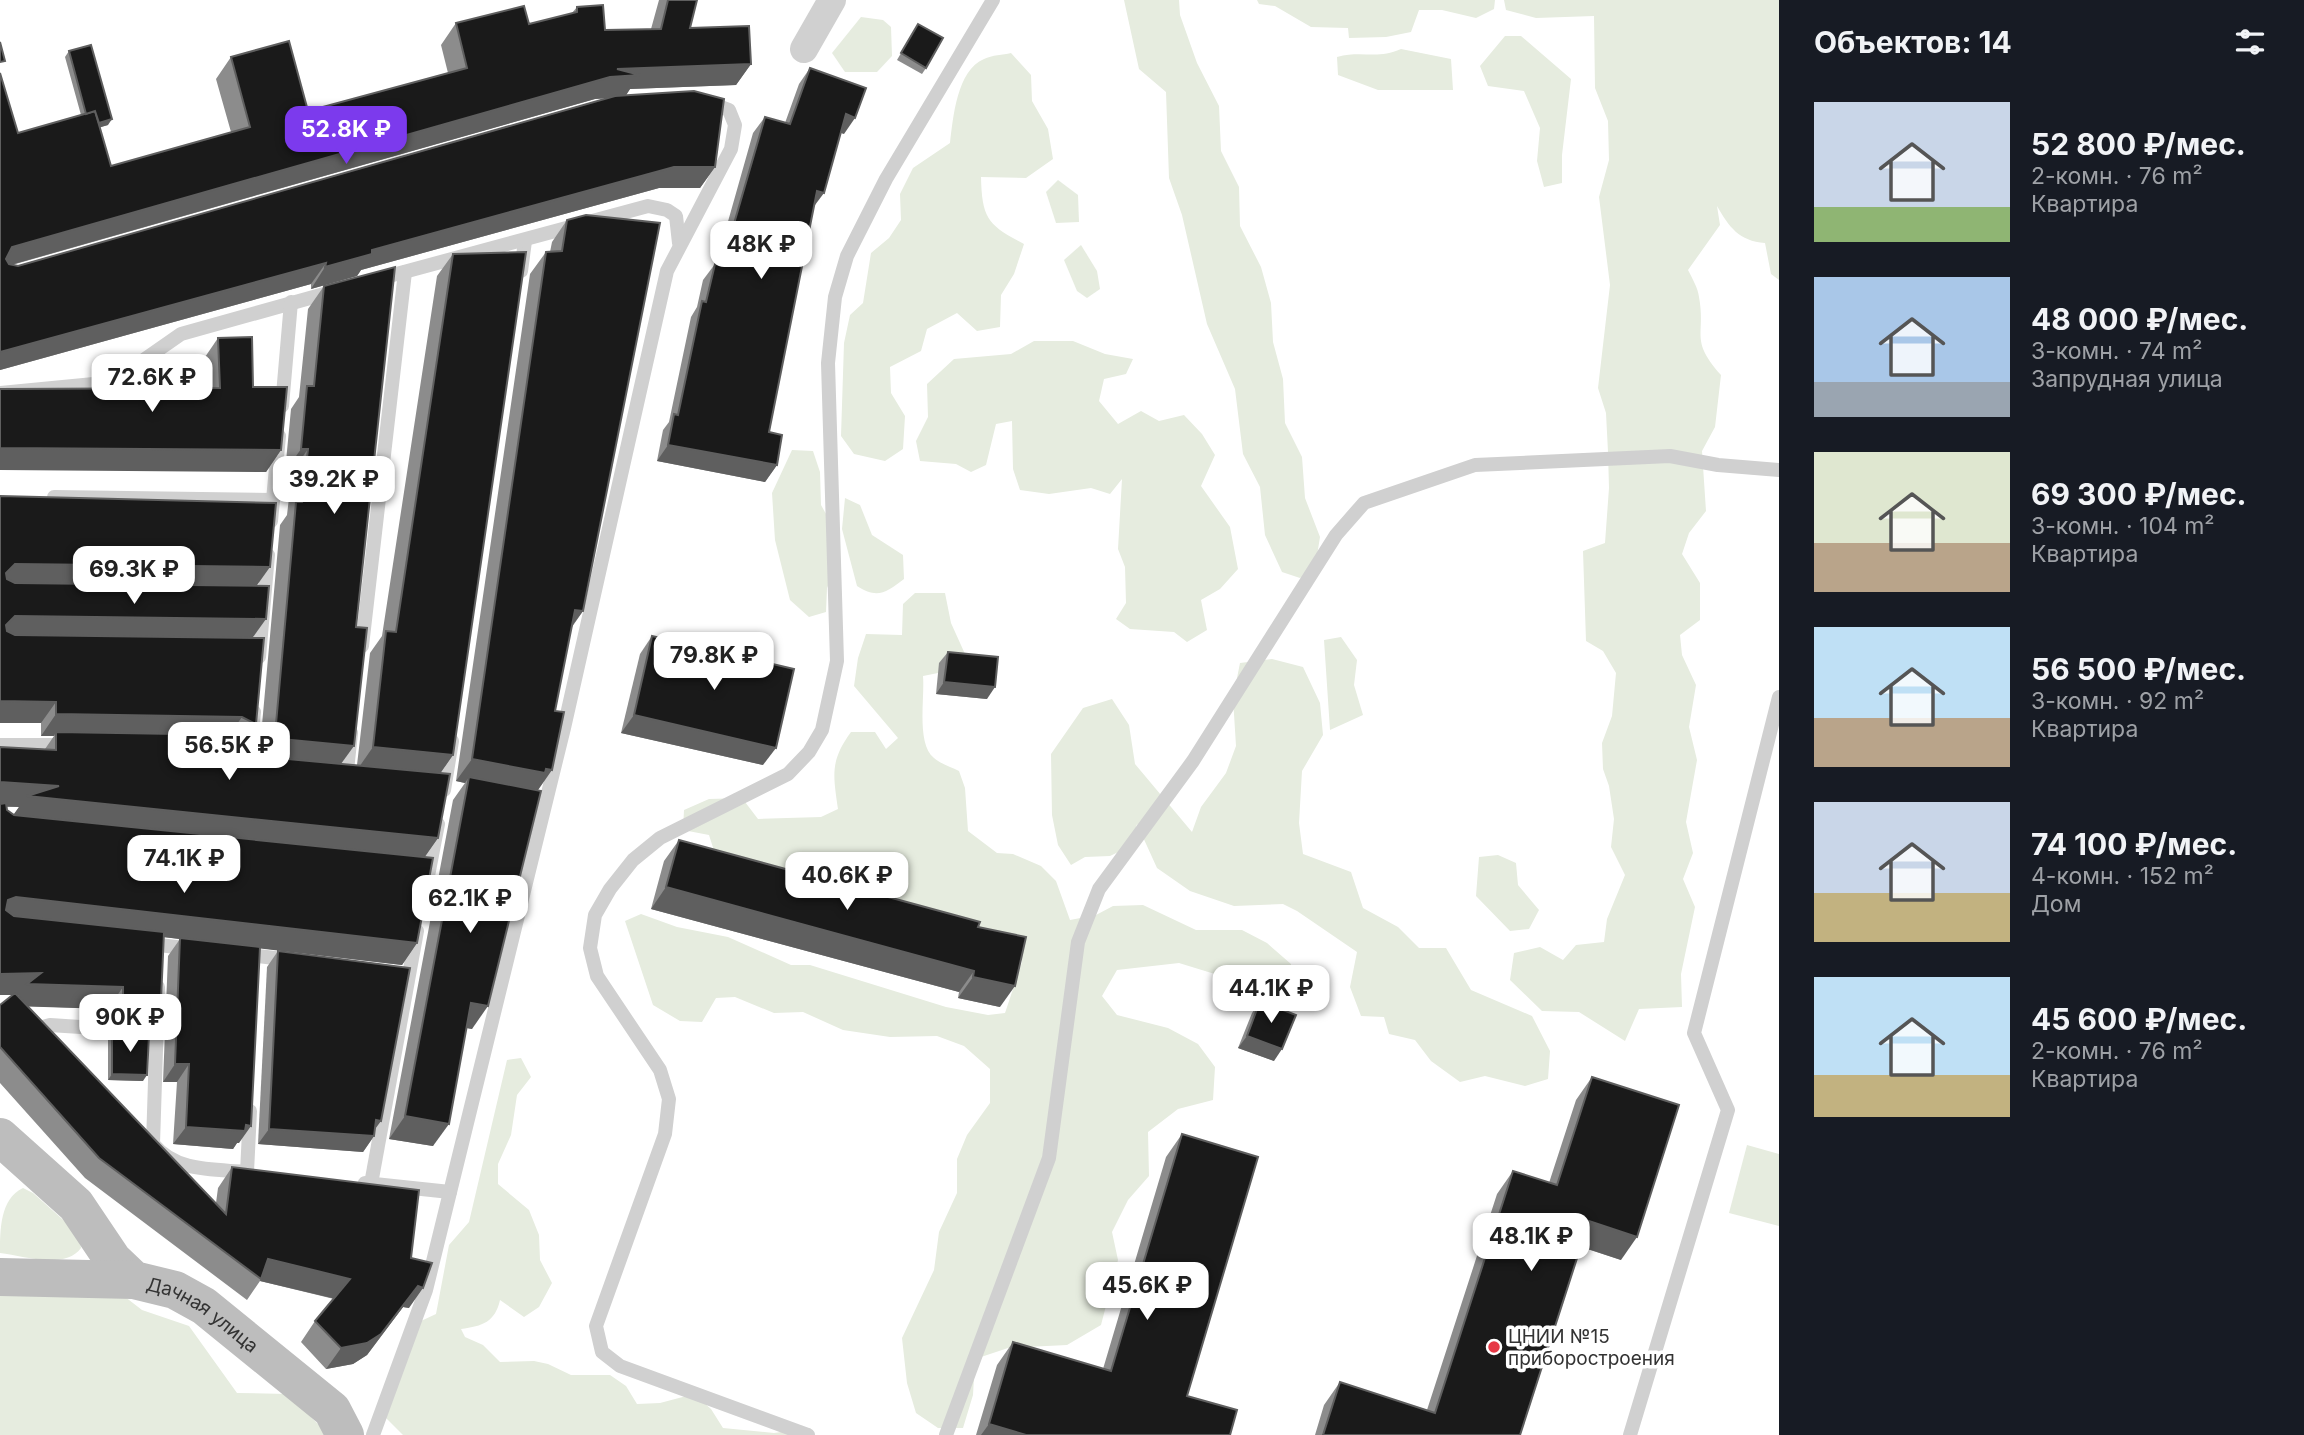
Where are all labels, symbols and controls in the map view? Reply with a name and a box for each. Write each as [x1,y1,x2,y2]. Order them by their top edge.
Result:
icon: filters [2231,23,2269,61]
text: Объектов: 14 [1814,24,2012,60]
pin: 52.8K ₽ [281,106,411,166]
text: 52.8K ₽ [301,115,391,143]
text: 52 800 ₽/мес. [2031,126,2246,162]
icon: home [1870,130,1954,214]
text: 2-комн. · 76 m² [2031,162,2203,190]
text: Квартира [2031,190,2138,218]
pin: 48K ₽ [712,222,810,281]
text: 48K ₽ [726,230,796,258]
text: 48 000 ₽/мес. [2031,301,2248,337]
icon: home [1870,305,1954,389]
text: 3-комн. · 74 m² [2031,337,2202,365]
pin: 72.6K ₽ [87,354,217,414]
text: 72.6K ₽ [108,363,196,391]
text: Запрудная улица [2031,365,2223,393]
pin: 39.2K ₽ [269,456,399,516]
text: 39.2K ₽ [289,465,379,493]
text: 69 300 ₽/мес. [2031,476,2247,512]
icon: home [1870,480,1954,564]
text: 3-комн. · 104 m² [2031,512,2215,540]
text: Квартира [2031,540,2138,568]
pin: 69.3K ₽ [69,546,199,606]
text: 69.3K ₽ [89,555,179,583]
pin: 79.8K ₽ [649,632,779,692]
text: 79.8K ₽ [670,641,758,669]
text: 56 500 ₽/мес. [2031,651,2246,687]
icon: home [1870,655,1954,739]
text: 3-комн. · 92 m² [2031,687,2204,715]
text: Квартира [2031,715,2138,743]
pin: 56.5K ₽ [164,722,294,782]
text: 56.5K ₽ [184,731,274,759]
text: 74 100 ₽/мес. [2031,826,2237,862]
icon: home [1870,830,1954,914]
pin: 74.1K ₽ [119,836,249,895]
text: 74.1K ₽ [143,844,225,872]
pin: 40.6K ₽ [782,852,912,912]
text: 40.6K ₽ [801,861,893,889]
text: 4-комн. · 152 m² [2031,862,2214,890]
pin: 62.1K ₽ [405,876,535,935]
text: 62.1K ₽ [428,884,512,912]
text: Дом [2031,890,2081,918]
pin: 44.1K ₽ [1206,965,1336,1025]
text: 44.1K ₽ [1229,974,1313,1002]
pin: 90K ₽ [81,995,179,1054]
text: 45 600 ₽/мес. [2031,1001,2247,1037]
text: 90K ₽ [95,1003,165,1031]
icon: home [1870,1005,1954,1089]
text: 2-комн. · 76 m² [2031,1037,2203,1065]
text: Квартира [2031,1065,2138,1093]
pin: 48.1K ₽ [1466,1214,1596,1273]
text: 48.1K ₽ [1489,1222,1573,1250]
pin: 45.6K ₽ [1082,1262,1212,1322]
text: 45.6K ₽ [1102,1271,1192,1299]
street label: Дачная улица [144,1272,263,1357]
place label: ЦНИИ №15 приборостроения [1508,1325,1675,1370]
marker: ЦНИИ №15 приборостроения [1486,1339,1502,1355]

